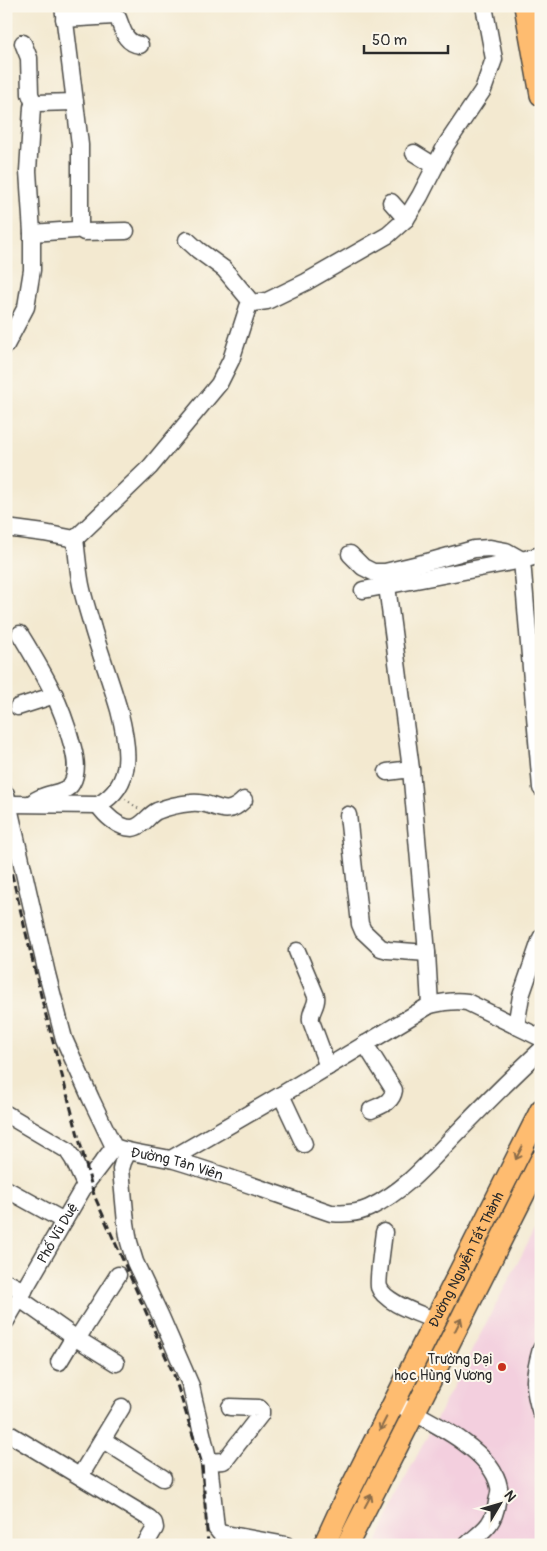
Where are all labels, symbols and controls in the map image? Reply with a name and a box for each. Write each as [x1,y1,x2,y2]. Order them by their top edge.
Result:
scale bar [364,22,448,54]
text: 50 m [372,31,407,50]
street label: Đường Tản Viên [129,1143,226,1184]
one-way arrow [514,1146,524,1161]
street label: Đường Nguyễn Tất Thành [425,1189,507,1330]
street label: Phố Vũ Duệ [33,1200,81,1266]
one-way arrow [453,1318,463,1333]
place label: Trường Đại học Hùng Vương [395,1351,492,1384]
marker: Trường Đại học Hùng Vương [496,1361,508,1373]
one-way arrow [378,1416,387,1431]
north arrow [474,1478,524,1528]
text: N [500,1487,519,1505]
one-way arrow [364,1494,373,1509]

